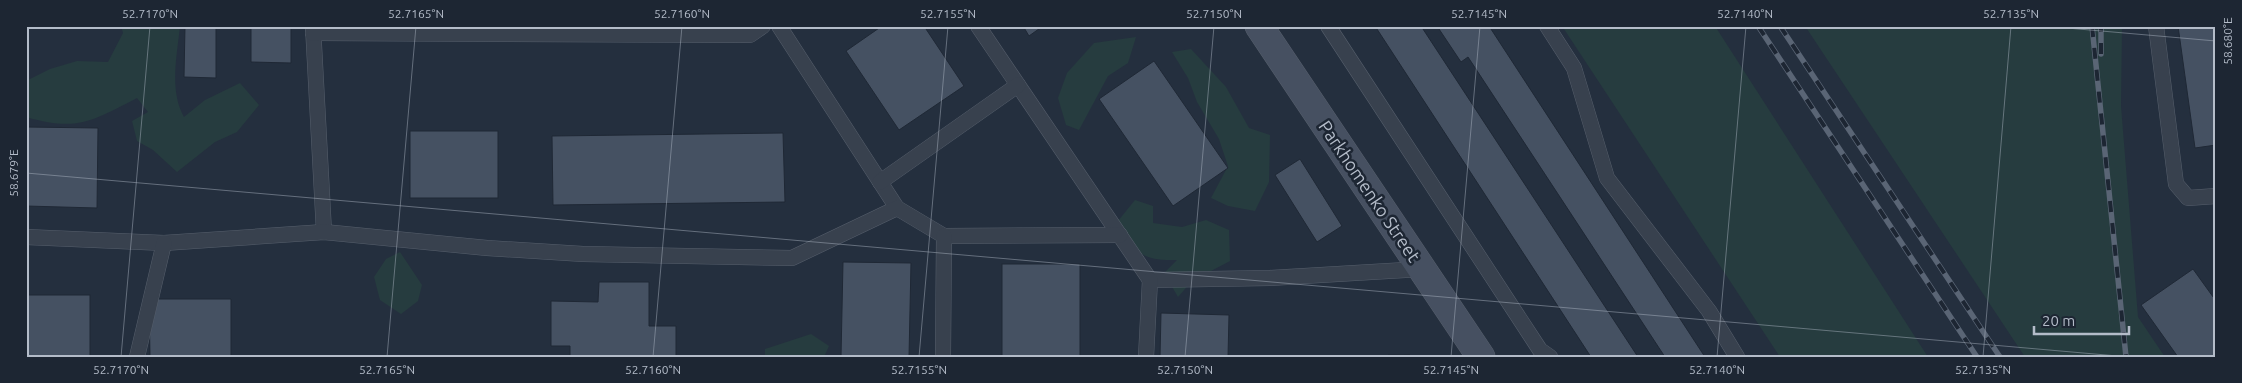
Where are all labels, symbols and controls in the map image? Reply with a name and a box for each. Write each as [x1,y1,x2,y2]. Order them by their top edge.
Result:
text: 52.7170°N [122,7,178,20]
text: 52.7165°N [388,7,444,20]
text: 52.7160°N [654,7,710,20]
text: 52.7155°N [920,7,976,20]
text: 52.7150°N [1186,7,1242,20]
text: 52.7145°N [1451,7,1507,20]
text: 52.7140°N [1717,7,1773,20]
text: 52.7135°N [1983,7,2039,20]
text: 58.680°E [2221,17,2234,65]
street label: Parkhomenko Street [1315,117,1425,265]
text: 58.679°E [7,149,20,197]
scale bar [2034,303,2130,335]
text: 20 m [2042,312,2075,329]
text: 52.7170°N [93,363,149,376]
text: 52.7165°N [359,363,415,376]
text: 52.7160°N [625,363,681,376]
text: 52.7155°N [891,363,947,376]
text: 52.7150°N [1157,363,1213,376]
text: 52.7145°N [1423,363,1479,376]
text: 52.7140°N [1689,363,1745,376]
text: 52.7135°N [1955,363,2011,376]

